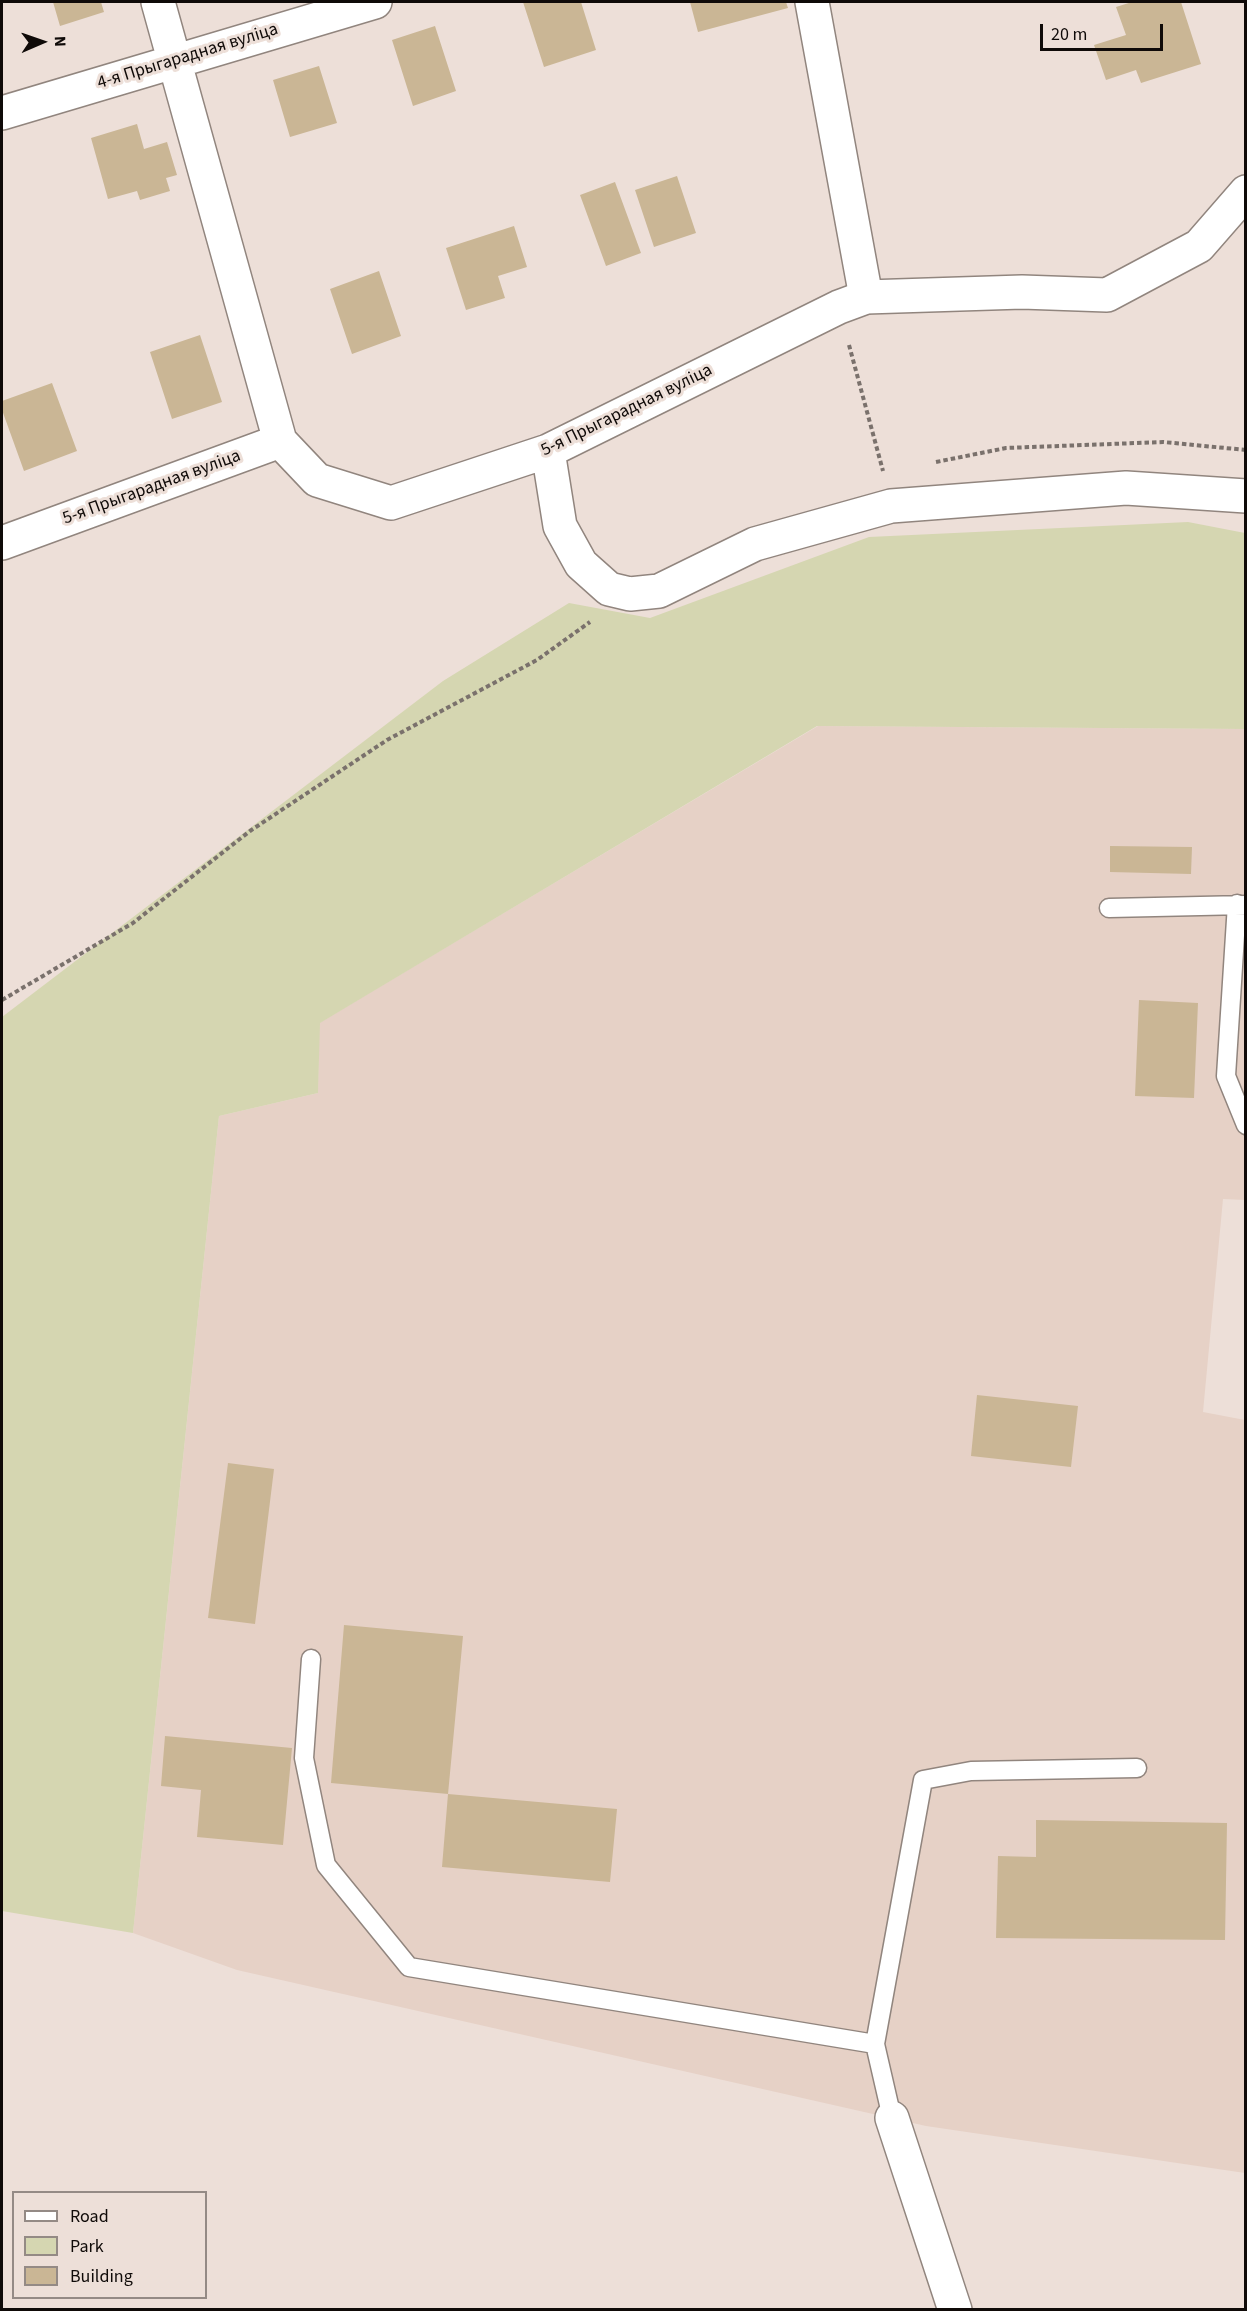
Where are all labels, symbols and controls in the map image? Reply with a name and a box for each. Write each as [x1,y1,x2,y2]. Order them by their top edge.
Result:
north arrow [12,12,72,72]
scale bar [1043,12,1166,50]
street label: 4-я Прыгарадная вуліца [95,19,281,95]
text: 20 m [1051,22,1087,47]
text: N [49,36,71,47]
street label: 5-я Прыгарадная вуліца [538,360,716,462]
street label: 5-я Прыгарадная вуліца [60,446,244,530]
legend [12,2191,207,2299]
text: Road [70,2204,109,2229]
text: Park [70,2234,104,2259]
text: Building [70,2264,133,2289]

